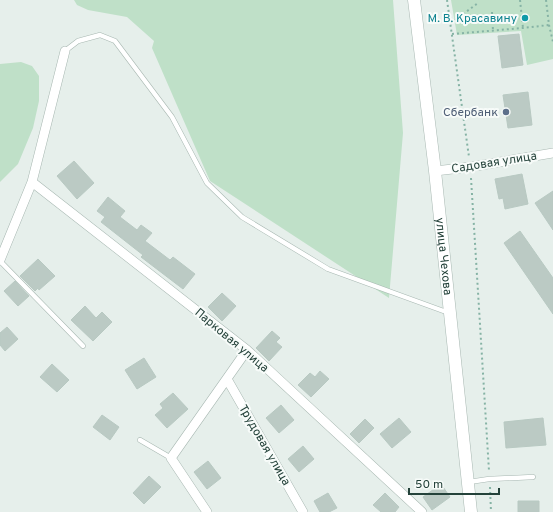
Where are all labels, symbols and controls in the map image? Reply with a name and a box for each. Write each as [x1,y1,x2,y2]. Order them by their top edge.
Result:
place label: М. В. Красавину [428,11,517,27]
marker: М. В. Красавину [520,13,530,23]
place label: Сбербанк [443,105,498,121]
marker: Сбербанк [501,107,511,117]
street label: Садовая улица [450,148,538,178]
street label: улица Чехова [431,217,455,296]
street label: Парковая улица [191,305,272,376]
street label: Трудовая улица [235,402,294,489]
scale bar [409,470,499,496]
text: 50 m [415,477,443,493]

